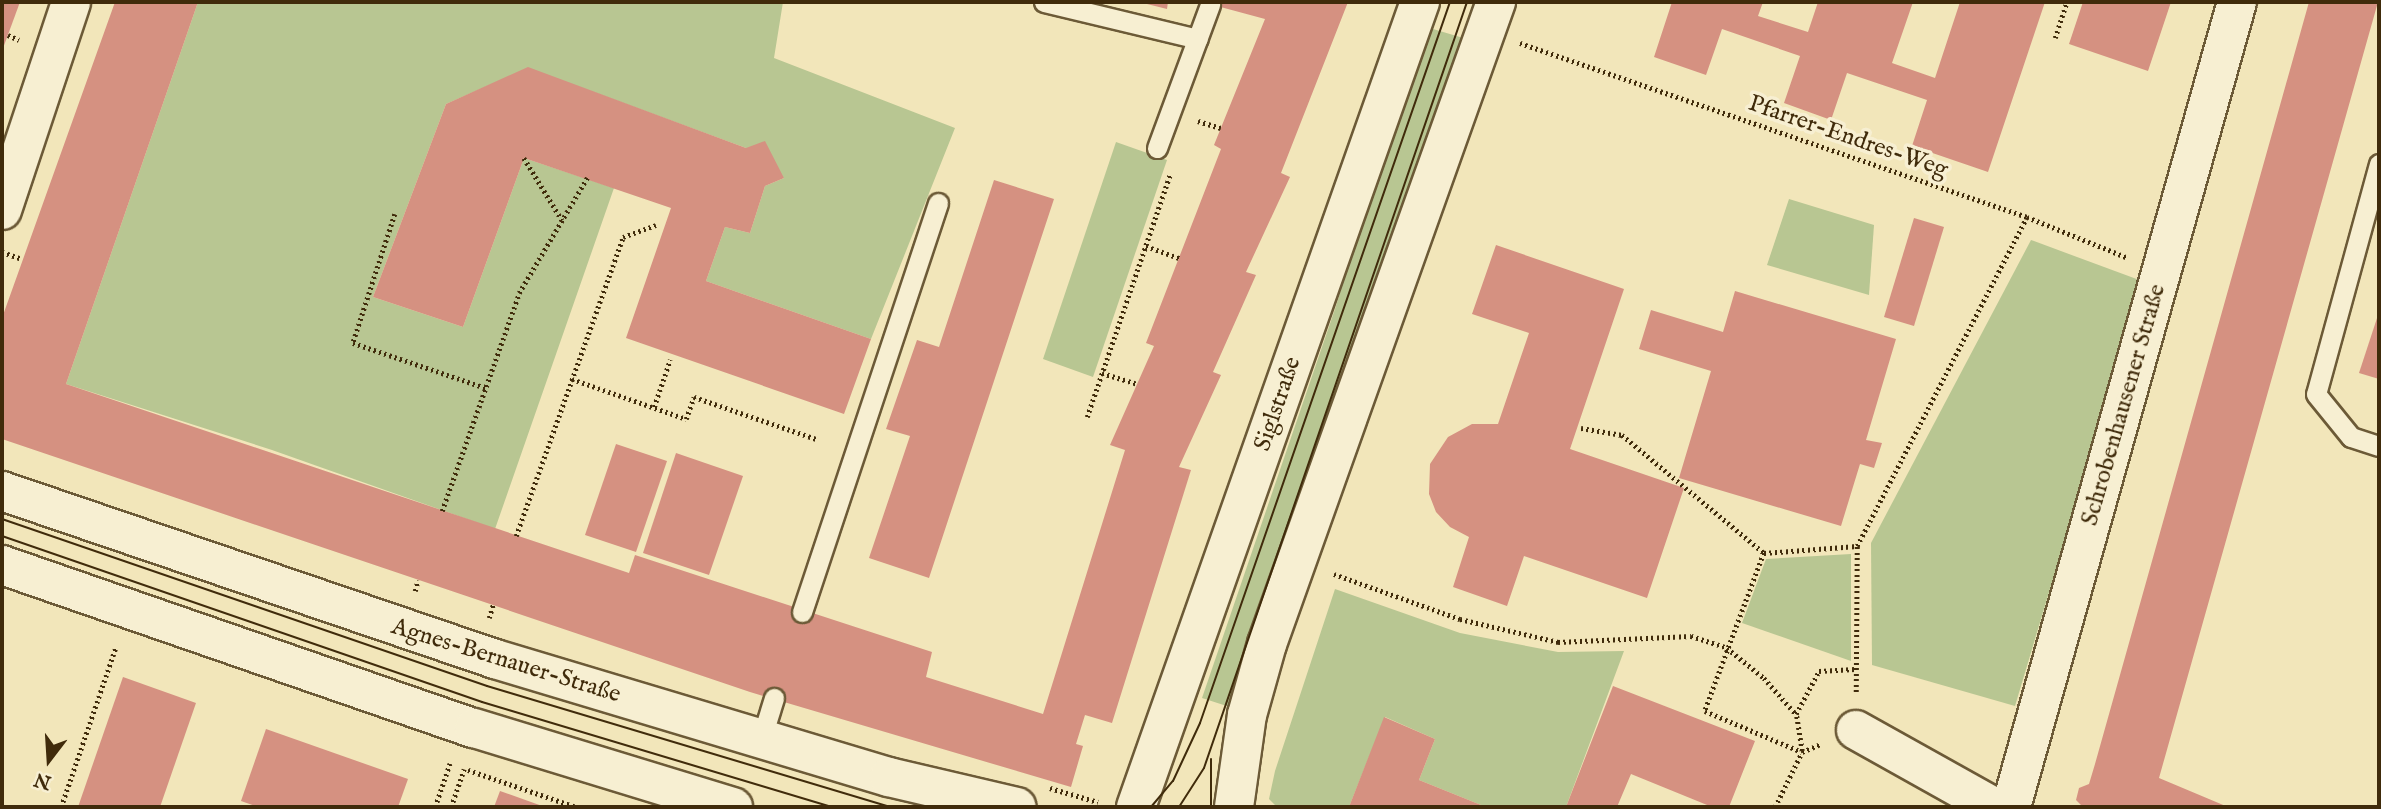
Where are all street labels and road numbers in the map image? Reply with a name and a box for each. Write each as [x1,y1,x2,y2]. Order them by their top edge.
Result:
street label: Pfarrer-Endres-Weg [1745,89,1951,185]
street label: Schrobenhausener Straße [2076,281,2172,529]
street label: Siglstraße [1249,353,1307,455]
street label: Agnes-Bernauer-Straße [388,612,624,710]

